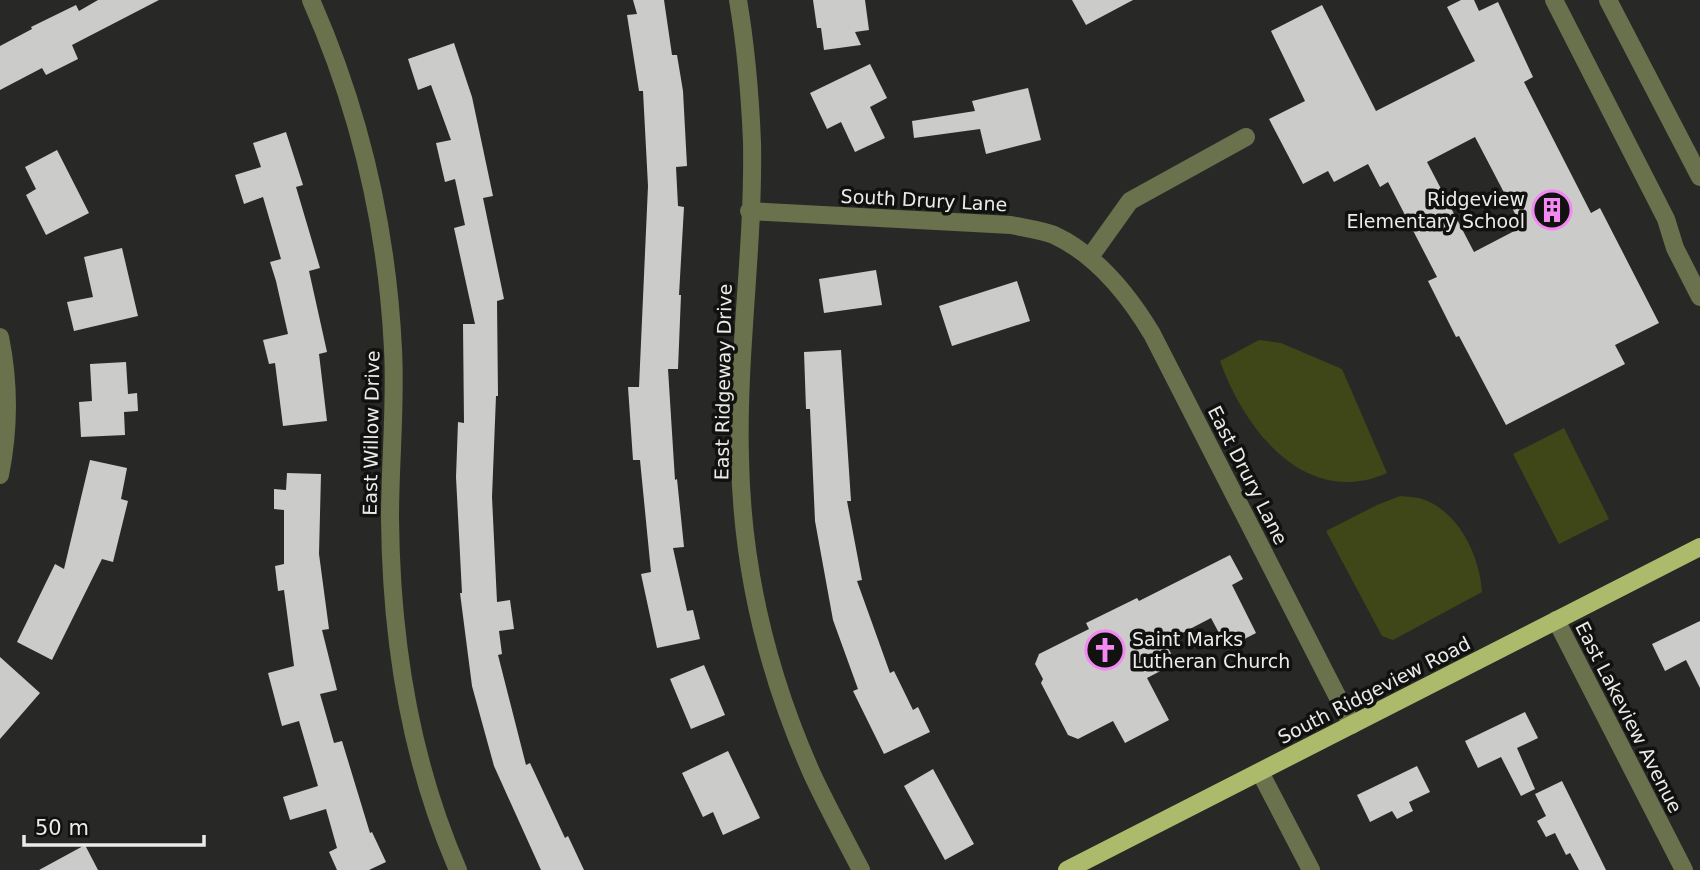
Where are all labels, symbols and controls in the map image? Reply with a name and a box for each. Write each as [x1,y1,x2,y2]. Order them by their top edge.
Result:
street label: South Drury Lane [840,185,1008,215]
place label: Ridgeview Elementary School [1347,188,1525,232]
building icon: Ridgeview Elementary School [1531,189,1573,231]
street label: East Ridgeway Drive [710,284,736,480]
street label: East Willow Drive [359,350,383,516]
street label: East Drury Lane [1204,402,1292,548]
street label: East Lakeview Avenue [1571,618,1687,816]
place label: Saint Marks Lutheran Church [1132,628,1290,672]
church icon: Saint Marks Lutheran Church [1084,629,1126,671]
street label: South Ridgeview Road [1274,632,1474,748]
scale bar [24,804,205,848]
text: 50 m [35,816,89,840]

